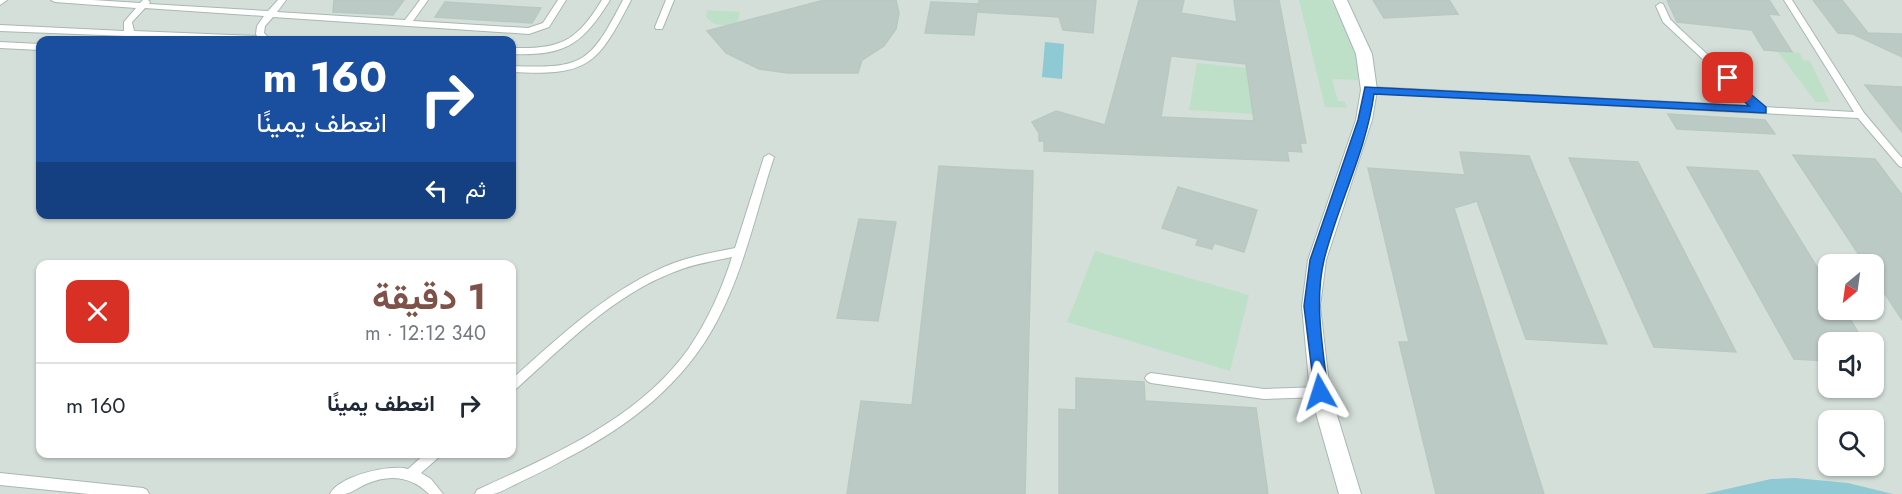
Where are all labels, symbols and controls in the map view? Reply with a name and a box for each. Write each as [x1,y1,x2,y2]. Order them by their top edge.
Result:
text: 160 m [263,47,387,108]
pin [1702,52,1753,103]
icon: right [408,60,486,138]
icon: arrive [1711,61,1744,94]
text: انعطف يمينًا [256,103,387,142]
text: ثم [465,173,486,205]
icon: left [420,174,453,207]
north arrow [1818,254,1884,320]
map controls [1818,254,1884,476]
text: 1 دقيقة [372,270,486,322]
button: close [66,280,129,343]
text: 340 m · 12:12 [365,319,486,348]
button: sound [1818,332,1884,398]
position arrow [1288,360,1352,424]
text: انعطف يمينًا [327,387,435,419]
text: 160 m [66,389,126,421]
icon: right [453,389,486,422]
button: search [1818,410,1884,476]

